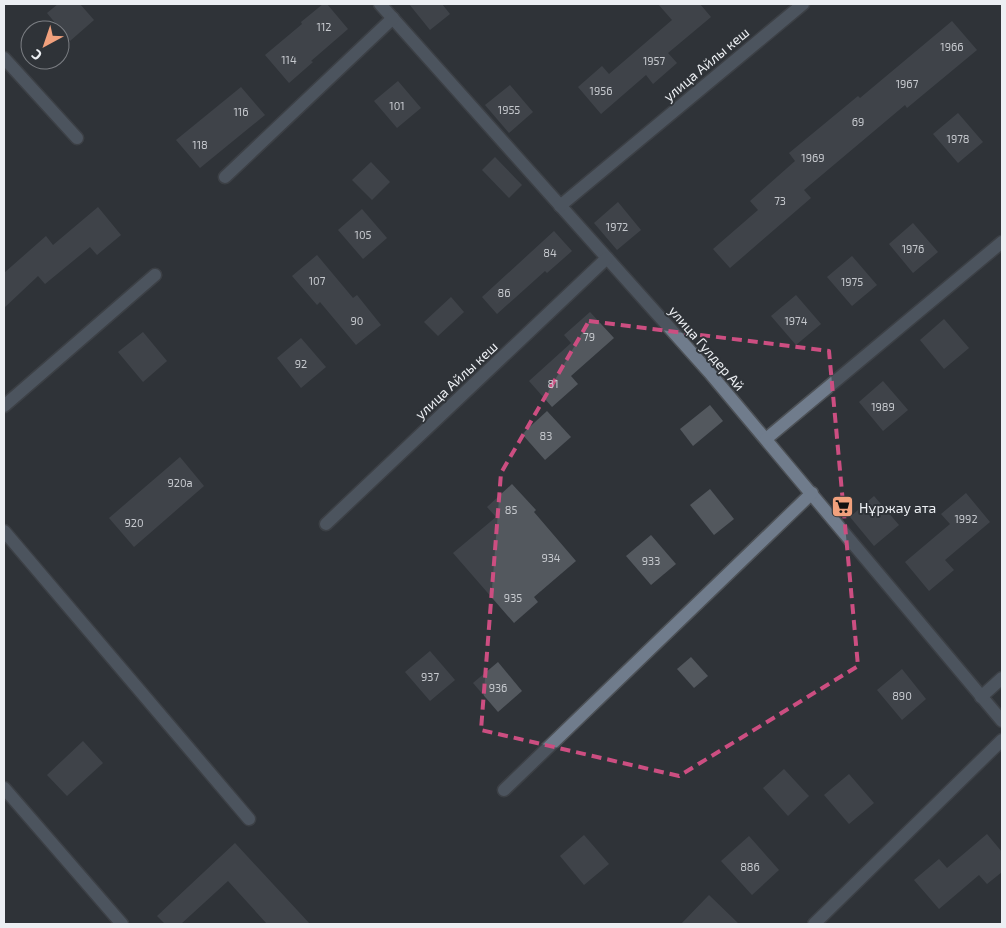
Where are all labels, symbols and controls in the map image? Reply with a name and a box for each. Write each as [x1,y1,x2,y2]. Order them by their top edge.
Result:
north arrow [20,20,70,70]
house number: 112 [317,20,331,33]
street label: улица Айлы кеш [660,23,752,105]
house number: 1966 [940,40,964,53]
text: С [28,46,45,64]
house number: 114 [281,53,297,66]
house number: 1957 [643,54,665,67]
house number: 1967 [896,77,919,90]
house number: 1956 [590,84,612,97]
house number: 101 [389,99,405,112]
house number: 1955 [498,103,520,116]
house number: 116 [233,105,249,118]
house number: 69 [852,115,864,128]
house number: 1978 [947,132,969,145]
house number: 118 [192,138,208,151]
house number: 1969 [801,151,825,164]
house number: 73 [774,194,786,207]
house number: 1972 [606,220,628,233]
house number: 105 [355,228,372,241]
house number: 1976 [902,242,924,255]
house number: 84 [543,246,557,259]
house number: 107 [309,274,326,287]
house number: 1975 [841,275,863,288]
house number: 86 [498,286,510,299]
street label: улица Гулдер Ай [665,302,749,394]
house number: 90 [351,314,363,327]
house number: 1974 [784,314,808,327]
house number: 79 [583,330,595,343]
street label: улица Айлы кеш [411,337,501,423]
house number: 92 [295,357,307,370]
house number: 81 [547,377,559,390]
house number: 1989 [871,400,895,413]
house number: 83 [540,429,552,442]
house number: 920а [167,476,193,489]
supermarket icon: Нұржау ата [831,495,855,519]
place label: Нұржау ата [859,499,936,516]
house number: 85 [505,503,517,516]
house number: 1992 [954,512,978,525]
house number: 920 [124,516,144,529]
house number: 934 [541,551,561,564]
house number: 933 [642,554,660,567]
house number: 935 [504,591,522,604]
house number: 937 [421,670,439,683]
house number: 936 [489,681,507,694]
house number: 890 [892,689,912,702]
house number: 886 [740,860,760,873]

